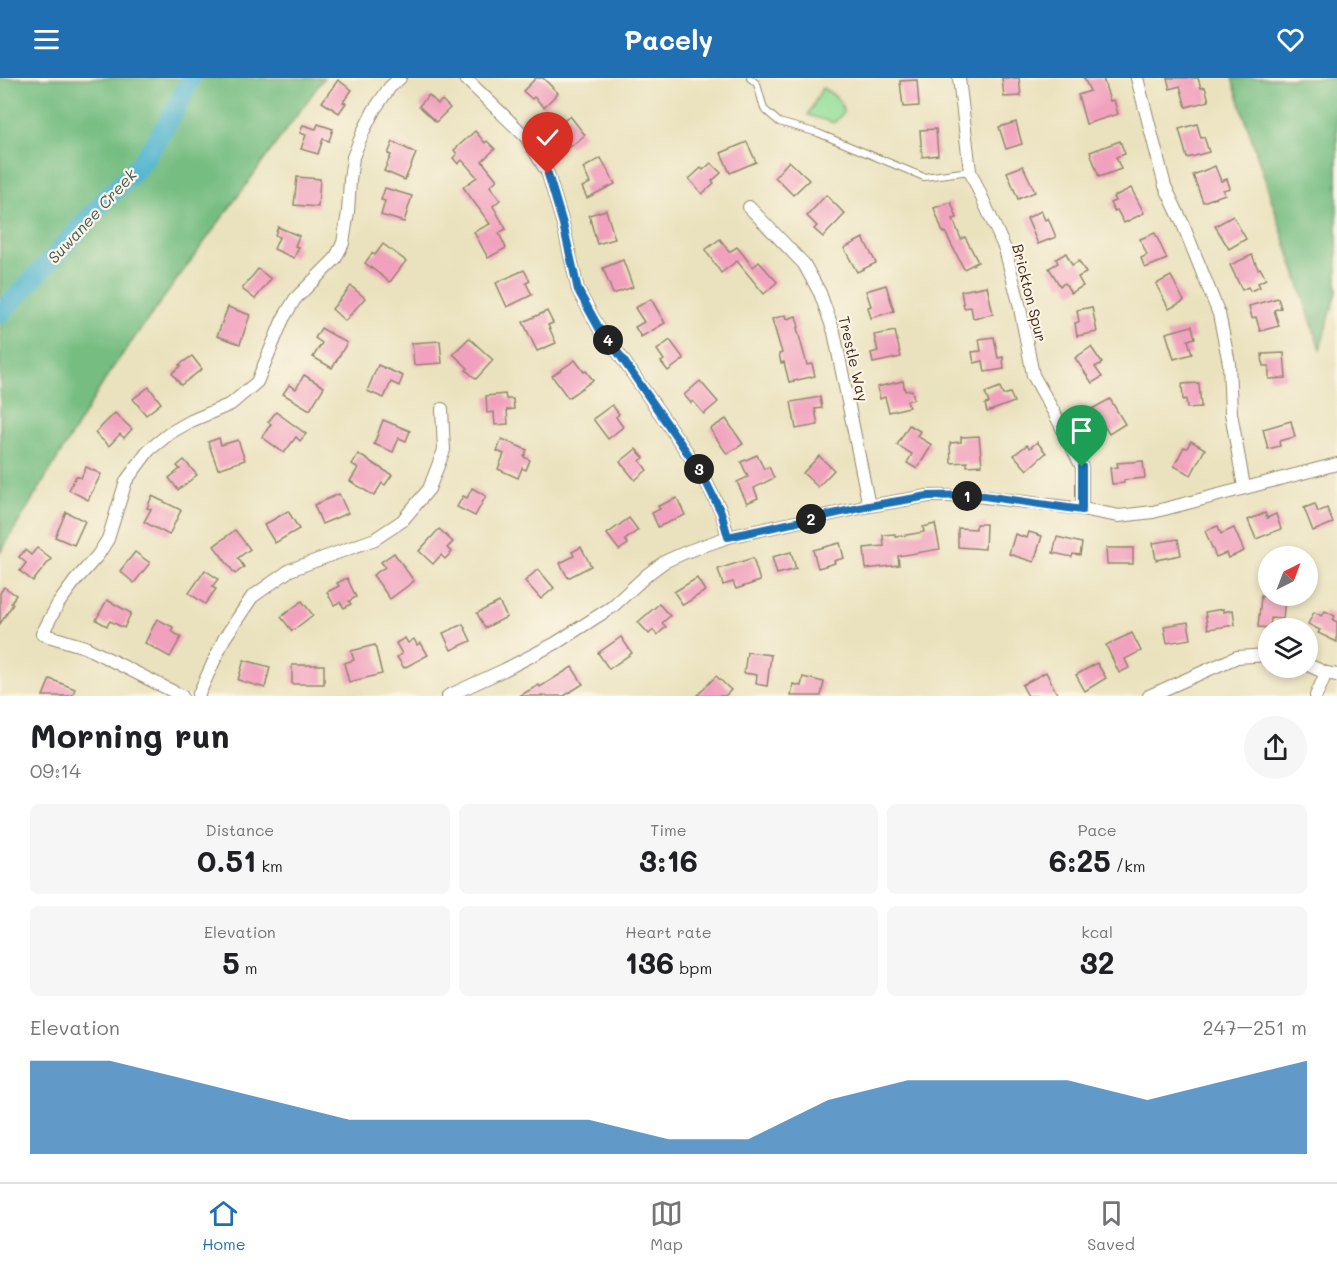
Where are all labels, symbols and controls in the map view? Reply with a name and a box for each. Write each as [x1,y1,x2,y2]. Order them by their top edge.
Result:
text: Pacely [624,22,713,57]
icon: menu [30,23,63,56]
icon: heart [1274,23,1307,56]
pin [522,112,573,174]
icon: check [531,121,564,154]
water label: Suwanee Creek [42,164,141,267]
street label: Brickton Spur [1008,242,1052,344]
street label: Trestle Way [834,314,874,404]
pin: 4 [593,325,623,355]
text: 4 [603,329,613,350]
pin [1056,405,1107,467]
icon: arrive [1065,414,1098,447]
pin: 3 [684,454,714,484]
text: 3 [694,458,704,479]
pin: 1 [952,481,982,511]
text: 1 [963,485,971,506]
pin: 2 [796,504,826,534]
text: 2 [807,508,815,529]
north arrow [1258,546,1318,606]
map controls [1258,546,1318,678]
button: layers [1258,618,1318,678]
text: Morning run [30,713,230,756]
button: share [1244,716,1307,779]
text: 09:14 [30,757,81,783]
text: Distance [205,819,274,840]
text: Time [650,819,687,840]
text: Pace [1078,819,1117,840]
text: 0.51 [197,840,256,880]
text: 3:16 [639,840,698,880]
text: 6:25 [1049,840,1111,880]
text: km [256,855,283,876]
text: /km [1111,855,1146,876]
text: Elevation [204,921,276,942]
text: Heart rate [625,921,712,942]
text: kcal [1081,921,1113,942]
text: 5 [222,942,240,982]
text: 136 [625,942,674,982]
text: 32 [1080,942,1115,982]
text: m [240,957,258,978]
text: bpm [674,957,712,978]
text: Elevation [30,1014,120,1040]
text: 247–251 m [1203,1014,1307,1040]
tab: Home [202,1197,246,1254]
tab: Map [650,1197,683,1254]
tab: Saved [1087,1197,1135,1254]

